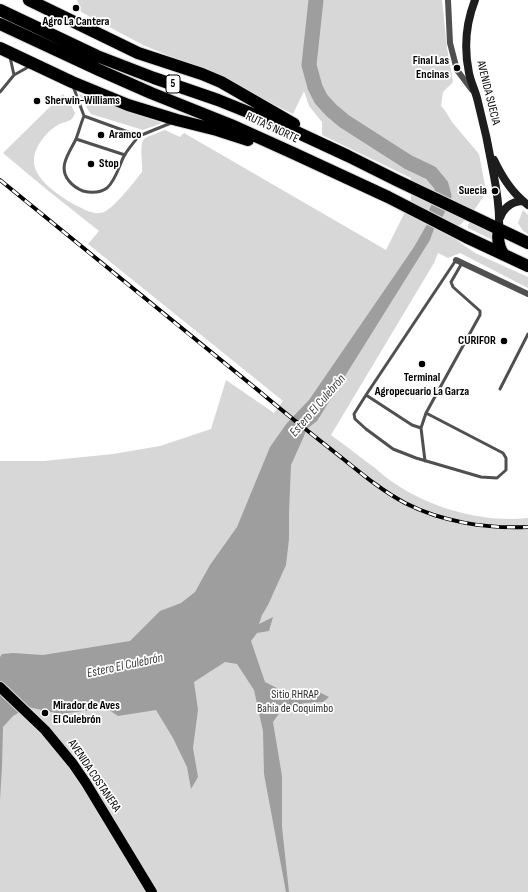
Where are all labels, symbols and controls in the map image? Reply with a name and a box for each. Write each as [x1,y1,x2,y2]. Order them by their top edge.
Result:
marker: Agro La Cantera [71,3,81,13]
place label: Agro La Cantera [43,15,109,29]
place label: Final Las Encinas [413,54,449,82]
street label: AVENIDA SUECIA [473,59,503,127]
marker: Final Las Encinas [452,63,462,73]
road number: 5 [166,75,180,93]
place label: Sherwin-Williams [45,94,120,108]
marker: Sherwin-Williams [32,96,42,106]
street label: RUTA 5 NORTE [243,109,301,147]
place label: Aramco [109,128,142,142]
marker: Aramco [96,130,106,140]
place label: Stop [99,157,119,171]
marker: Stop [86,159,96,169]
place label: Suecia [459,184,487,198]
marker: Suecia [490,186,500,196]
place label: CURIFOR [458,334,496,348]
marker: CURIFOR [499,336,509,346]
marker: Terminal Agropecuario La Garza [417,359,427,369]
place label: Terminal Agropecuario La Garza [375,371,469,399]
water label: Estero El Culebrón [287,372,349,440]
water label: Estero El Culebrón [85,650,165,682]
park label: Sitio RHRAP Bahía de Coquimbo [257,688,333,716]
place label: Mirador de Aves El Culebrón [53,699,120,727]
marker: Mirador de Aves El Culebrón [40,708,50,718]
street label: AVENIDA COSTANERA [64,737,124,815]

